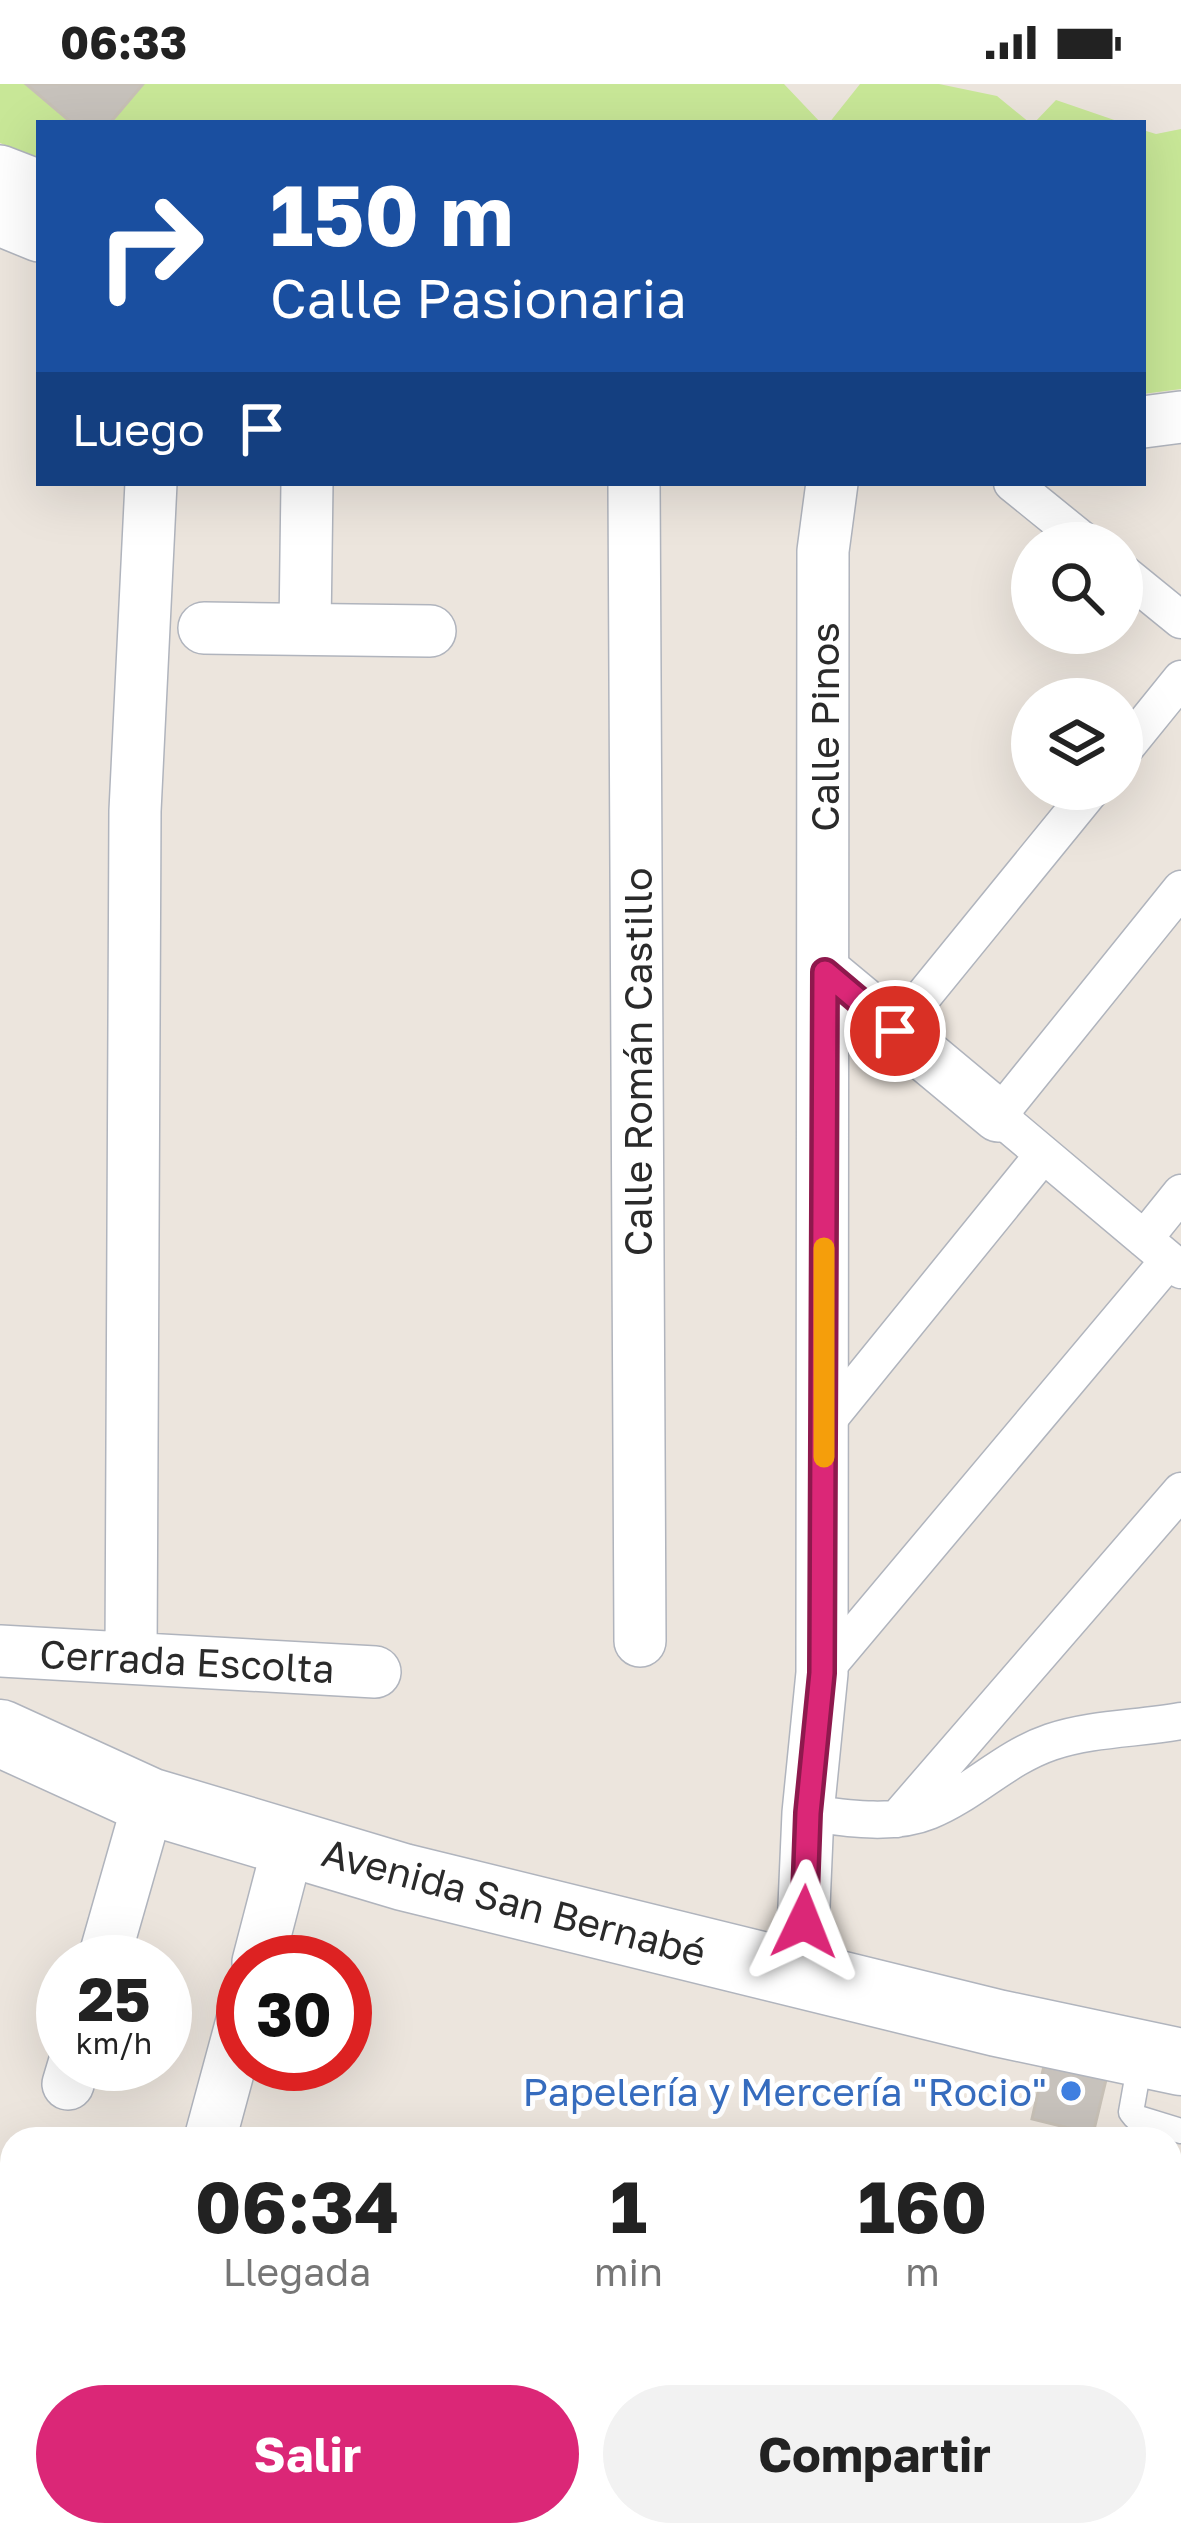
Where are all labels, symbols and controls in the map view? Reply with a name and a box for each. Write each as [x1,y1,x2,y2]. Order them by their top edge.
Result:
text: 06:33 [60,15,187,69]
text: 150 m [270,164,514,264]
icon: right [72,168,228,324]
text: Calle Pasionaria [270,265,687,330]
icon: arrive [229,396,295,462]
text: Luego [72,402,205,456]
map controls [1011,522,1143,810]
button: search [1011,522,1143,654]
street label: Calle Pinos [801,622,848,832]
button: layers [1011,678,1143,810]
street label: Calle Román Castillo [614,868,661,1256]
pin [844,980,946,1082]
icon: arrive [862,998,928,1064]
street label: Cerrada Escolta [38,1630,336,1692]
street label: Avenida San Bernabé [317,1828,711,1976]
position arrow [741,1859,867,1985]
speed limit sign: 30 [216,1935,372,2091]
text: 25 [77,1962,151,2034]
text: km/h [76,2025,152,2061]
place label: Papelería y Mercería "Rocio" [522,2068,1047,2115]
marker: Papelería y Mercería "Rocio" [1058,2078,1084,2104]
text: 06:34 [195,2162,399,2249]
text: 1 [610,2162,647,2249]
text: 160 [858,2162,987,2249]
text: Llegada [223,2248,371,2295]
text: min [594,2248,663,2295]
text: m [905,2248,940,2295]
button: Salir [36,2385,579,2523]
button: Compartir [603,2385,1146,2523]

